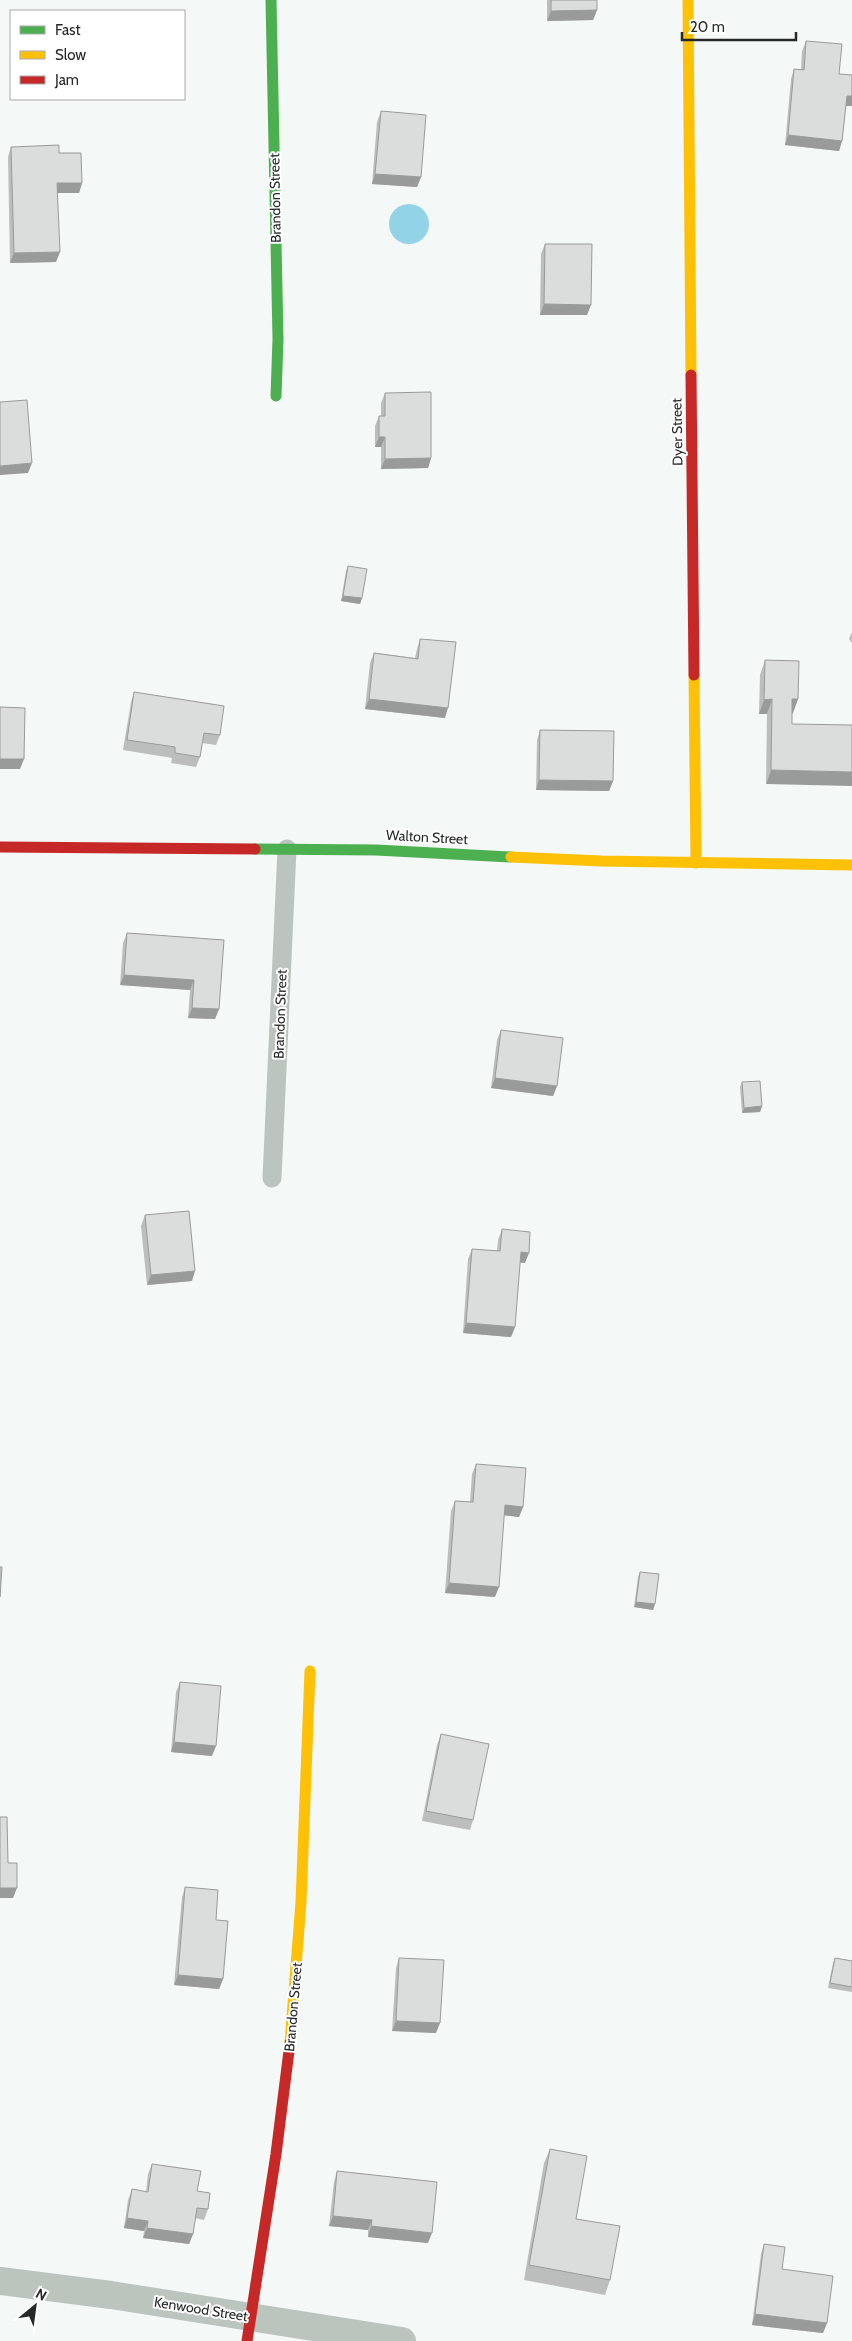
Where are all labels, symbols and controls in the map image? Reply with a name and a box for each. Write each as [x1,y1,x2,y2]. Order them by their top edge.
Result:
legend [10,10,185,100]
scale bar [682,10,796,42]
text: 20 m [690,18,725,36]
text: Fast [55,21,80,39]
text: Slow [55,46,86,64]
text: Jam [54,71,79,89]
street label: Brandon Street [265,153,285,243]
street label: Dyer Street [667,398,687,466]
street label: Walton Street [386,826,469,848]
street label: Brandon Street [269,969,291,1059]
street label: Brandon Street [280,1961,306,2052]
north arrow [10,2281,60,2331]
text: N [33,2284,50,2305]
street label: Kenwood Street [153,2293,249,2325]

